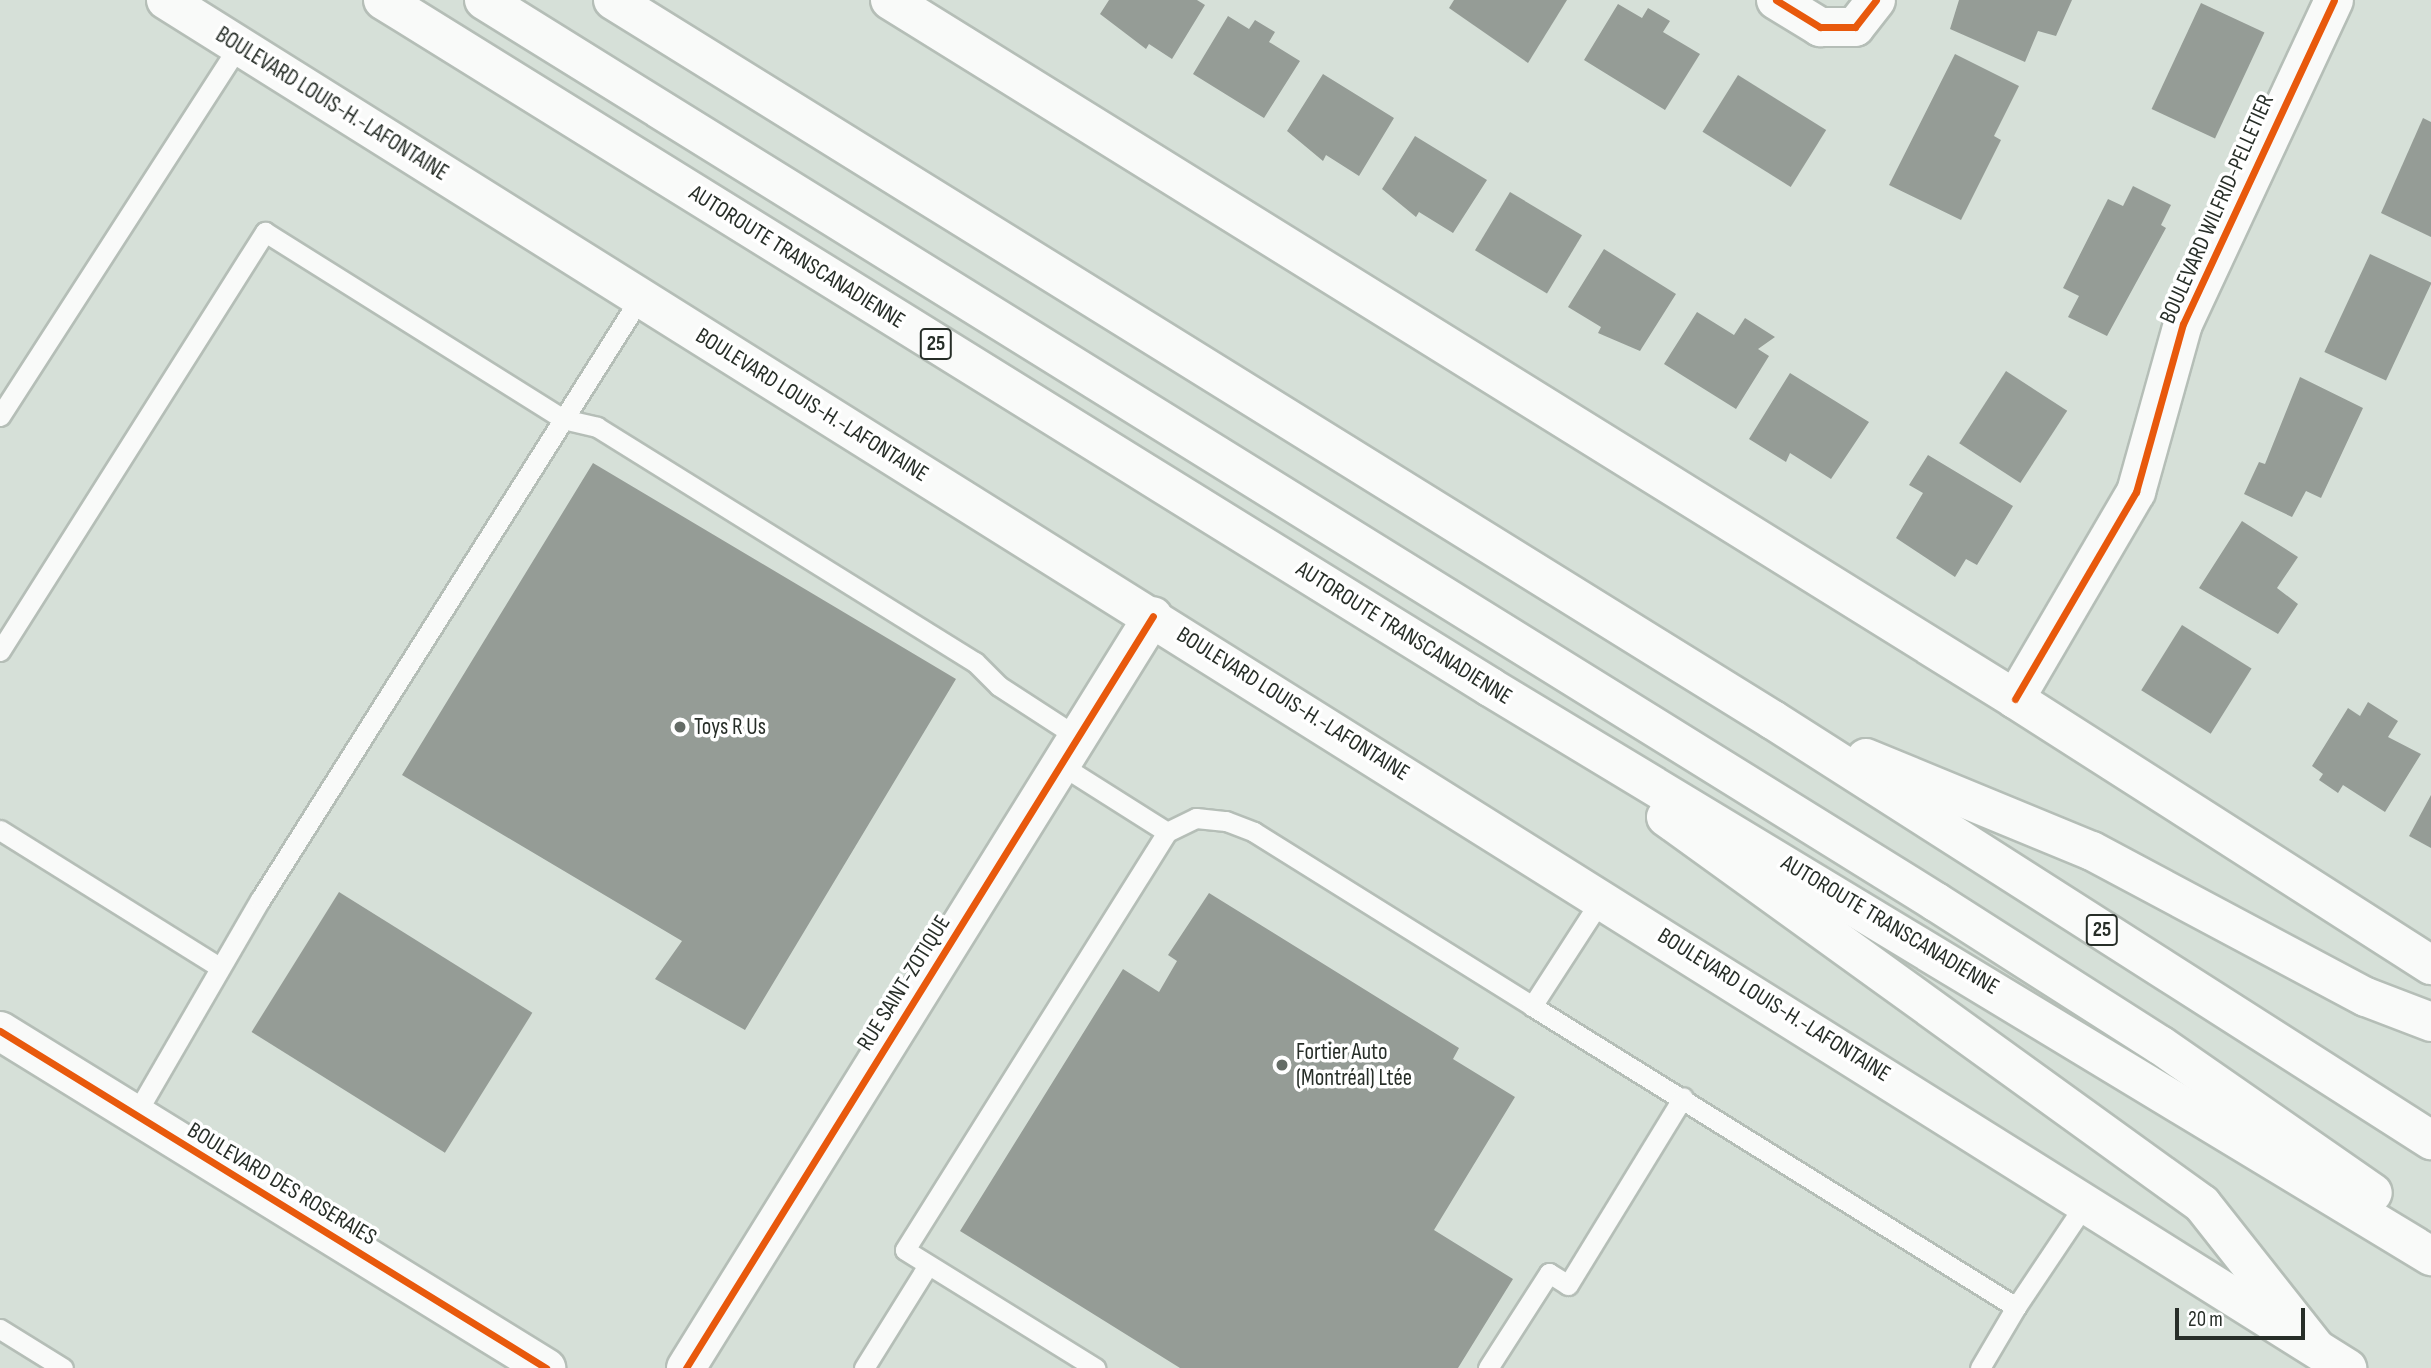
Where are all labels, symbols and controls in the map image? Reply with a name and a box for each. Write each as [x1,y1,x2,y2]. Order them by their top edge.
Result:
street label: BOULEVARD LOUIS-H.-LAFONTAINE [211,21,453,187]
street label: BOULEVARD WILFRID-PELLETIER [2154,90,2280,328]
street label: AUTOROUTE TRANSCANADIENNE [684,179,910,335]
street label: BOULEVARD LOUIS-H.-LAFONTAINE [691,322,933,488]
road number: 25 [918,326,954,362]
street label: AUTOROUTE TRANSCANADIENNE [1291,555,1517,711]
street label: BOULEVARD LOUIS-H.-LAFONTAINE [1172,621,1414,787]
place label: Toys R Us [694,713,766,741]
marker: Toys R Us [672,719,688,735]
street label: AUTOROUTE TRANSCANADIENNE [1776,849,2004,1001]
street label: RUE SAINT-ZOTIQUE [851,910,957,1056]
road number: 25 [2084,912,2120,948]
street label: BOULEVARD LOUIS-H.-LAFONTAINE [1653,922,1895,1088]
place label: Fortier Auto (Montréal) Ltée [1296,1038,1412,1092]
marker: Fortier Auto (Montréal) Ltée [1274,1057,1290,1073]
street label: BOULEVARD DES ROSERAIES [182,1117,382,1251]
scale bar [2179,1294,2308,1338]
text: 20 m [2188,1307,2223,1332]

